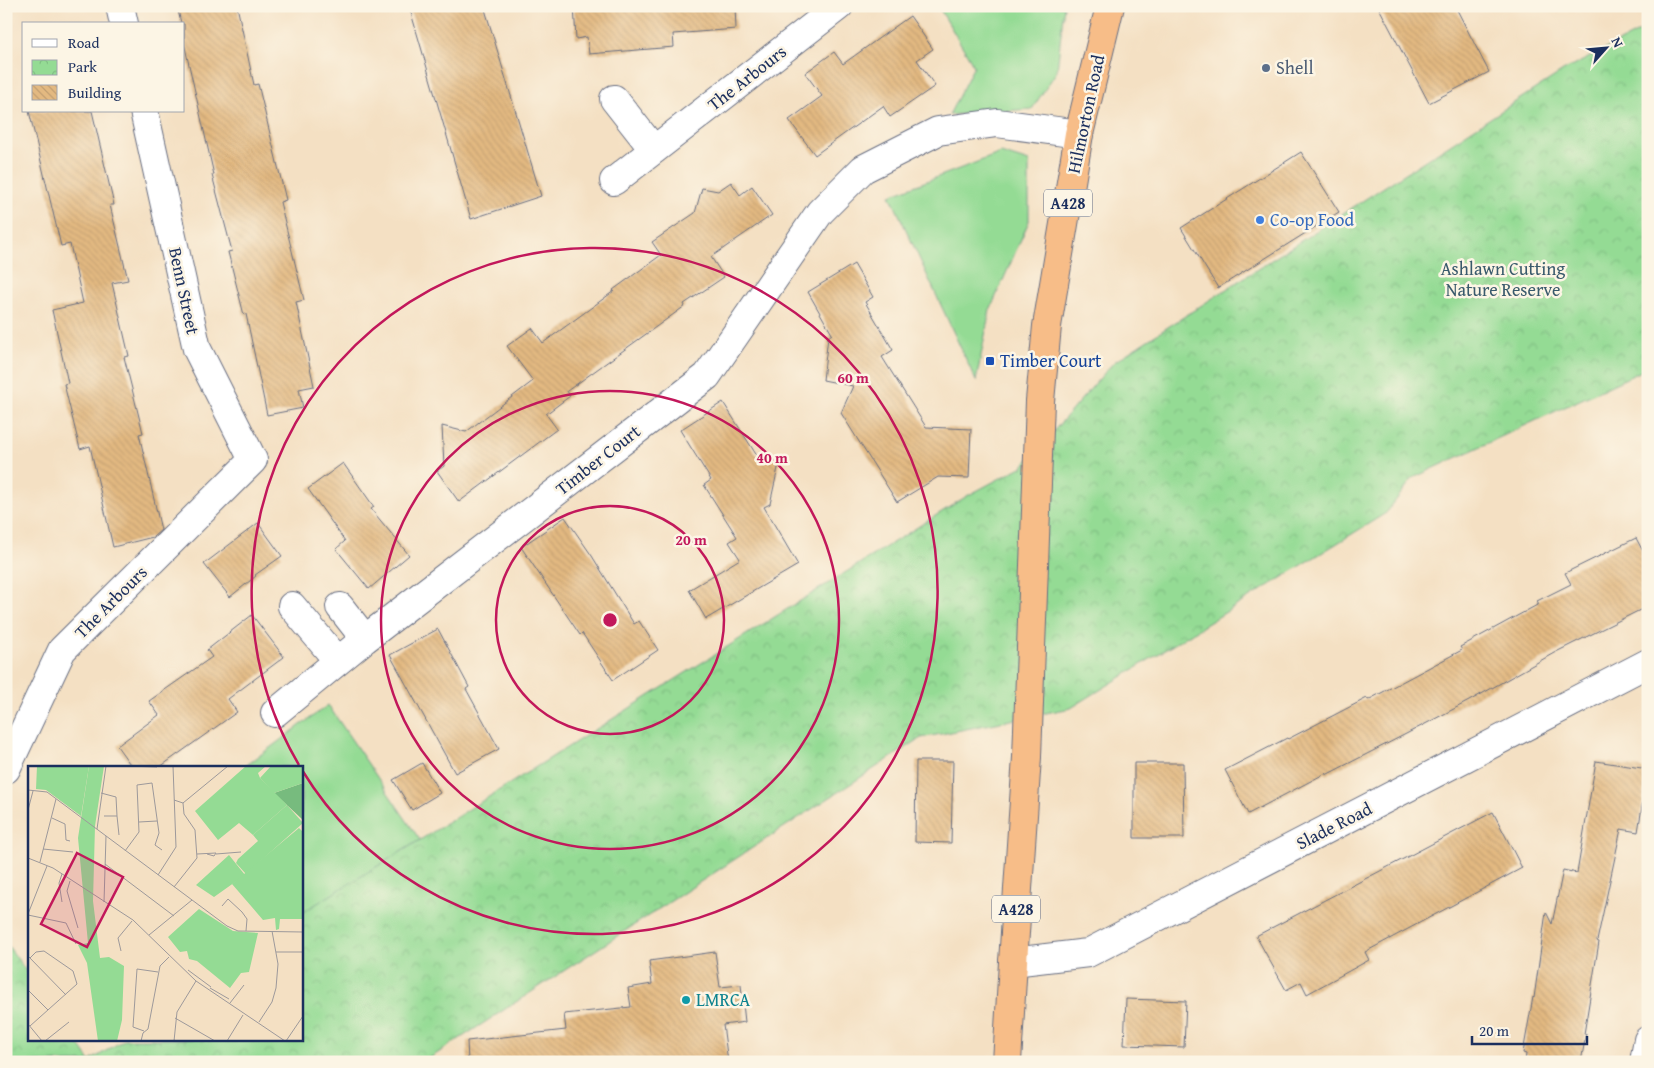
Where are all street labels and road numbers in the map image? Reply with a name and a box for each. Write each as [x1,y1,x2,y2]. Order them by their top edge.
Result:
street label: The Arbours [701,38,792,117]
street label: Hilmorton Road [1060,52,1111,176]
road number: A428 [1044,190,1092,217]
street label: Benn Street [162,245,207,338]
street label: Timber Court [549,417,646,501]
street label: The Arbours [68,559,153,644]
street label: Slade Road [1291,795,1377,856]
road number: A428 [992,896,1040,922]

